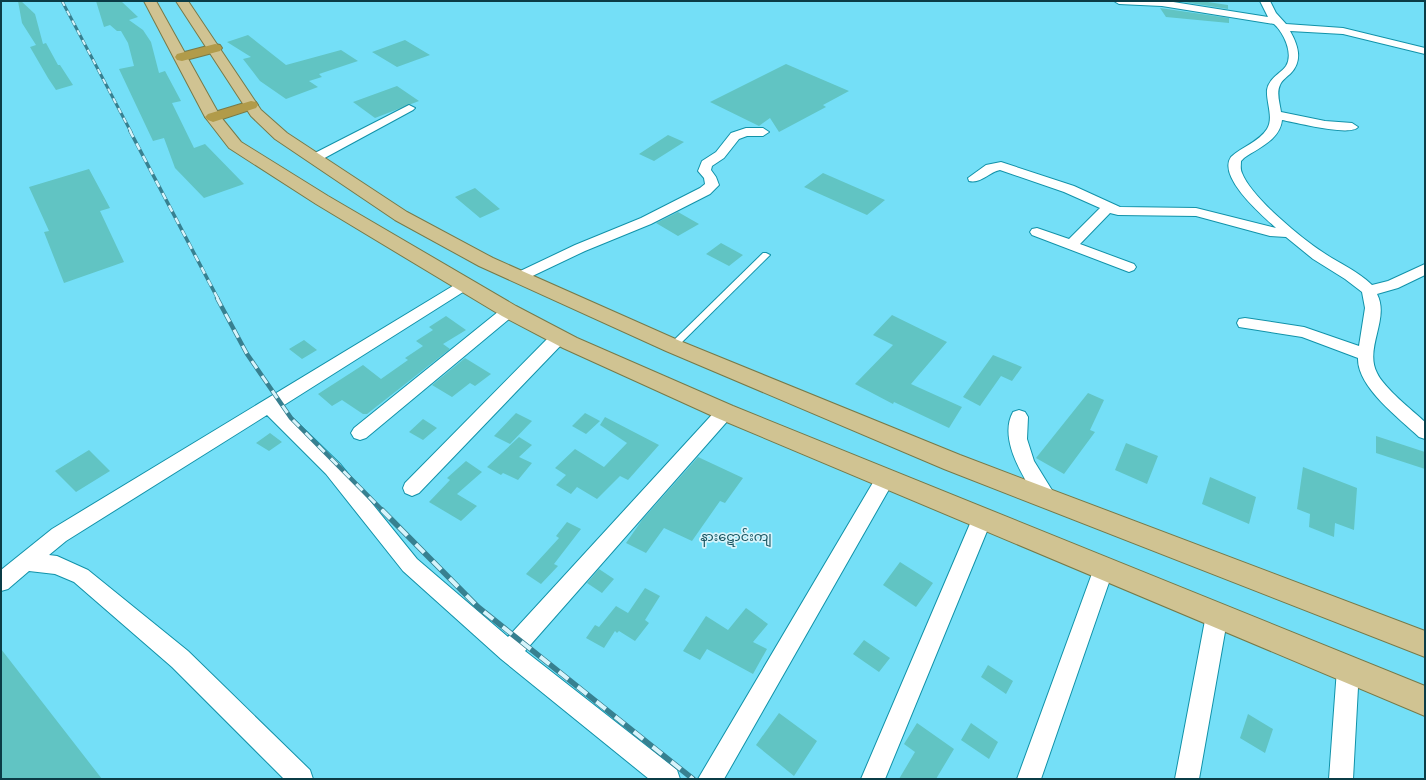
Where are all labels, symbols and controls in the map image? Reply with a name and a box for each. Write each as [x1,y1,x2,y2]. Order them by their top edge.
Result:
district label: နားဋောင်းကျ [700,528,772,547]

